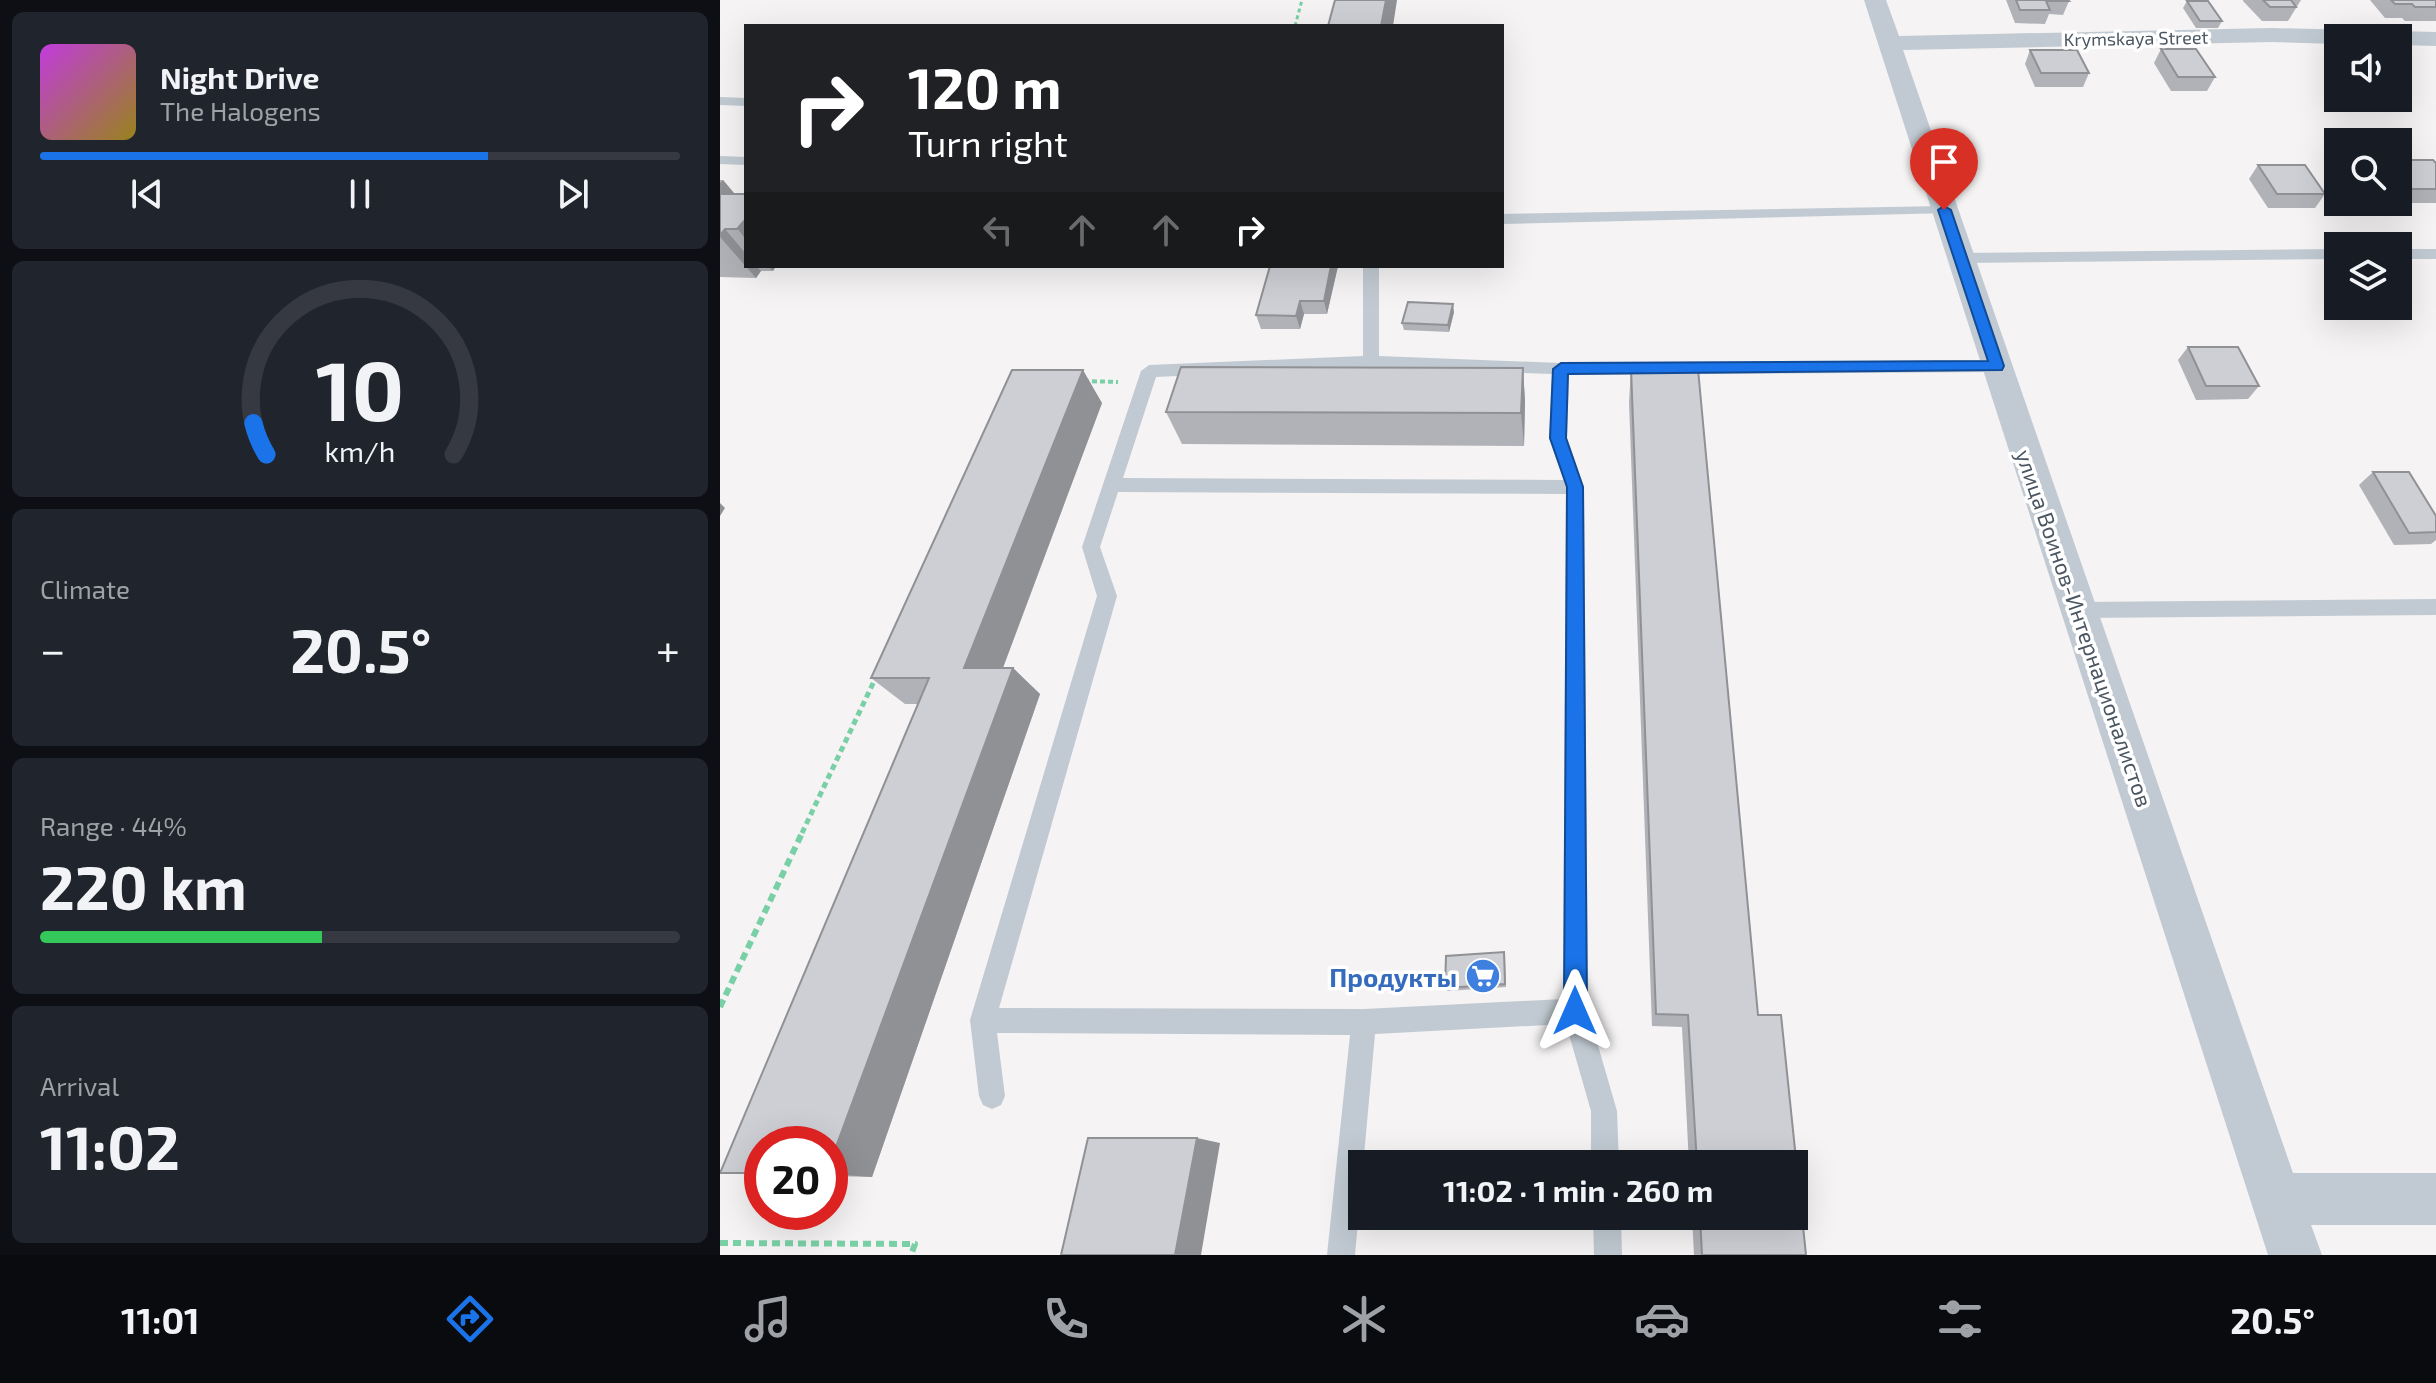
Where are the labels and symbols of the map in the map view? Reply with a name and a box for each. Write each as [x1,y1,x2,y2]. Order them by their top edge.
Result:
street label: Krymskaya Street [2063,26,2209,50]
pin [1910,128,1978,210]
street label: улица Воинов-Интернационалистов [2011,446,2159,810]
supermarket icon: Продукты [1464,957,1502,995]
place label: Продукты [1329,961,1457,992]
position arrow [1533,969,1617,1053]
speed limit sign: 20 [744,1126,848,1230]

